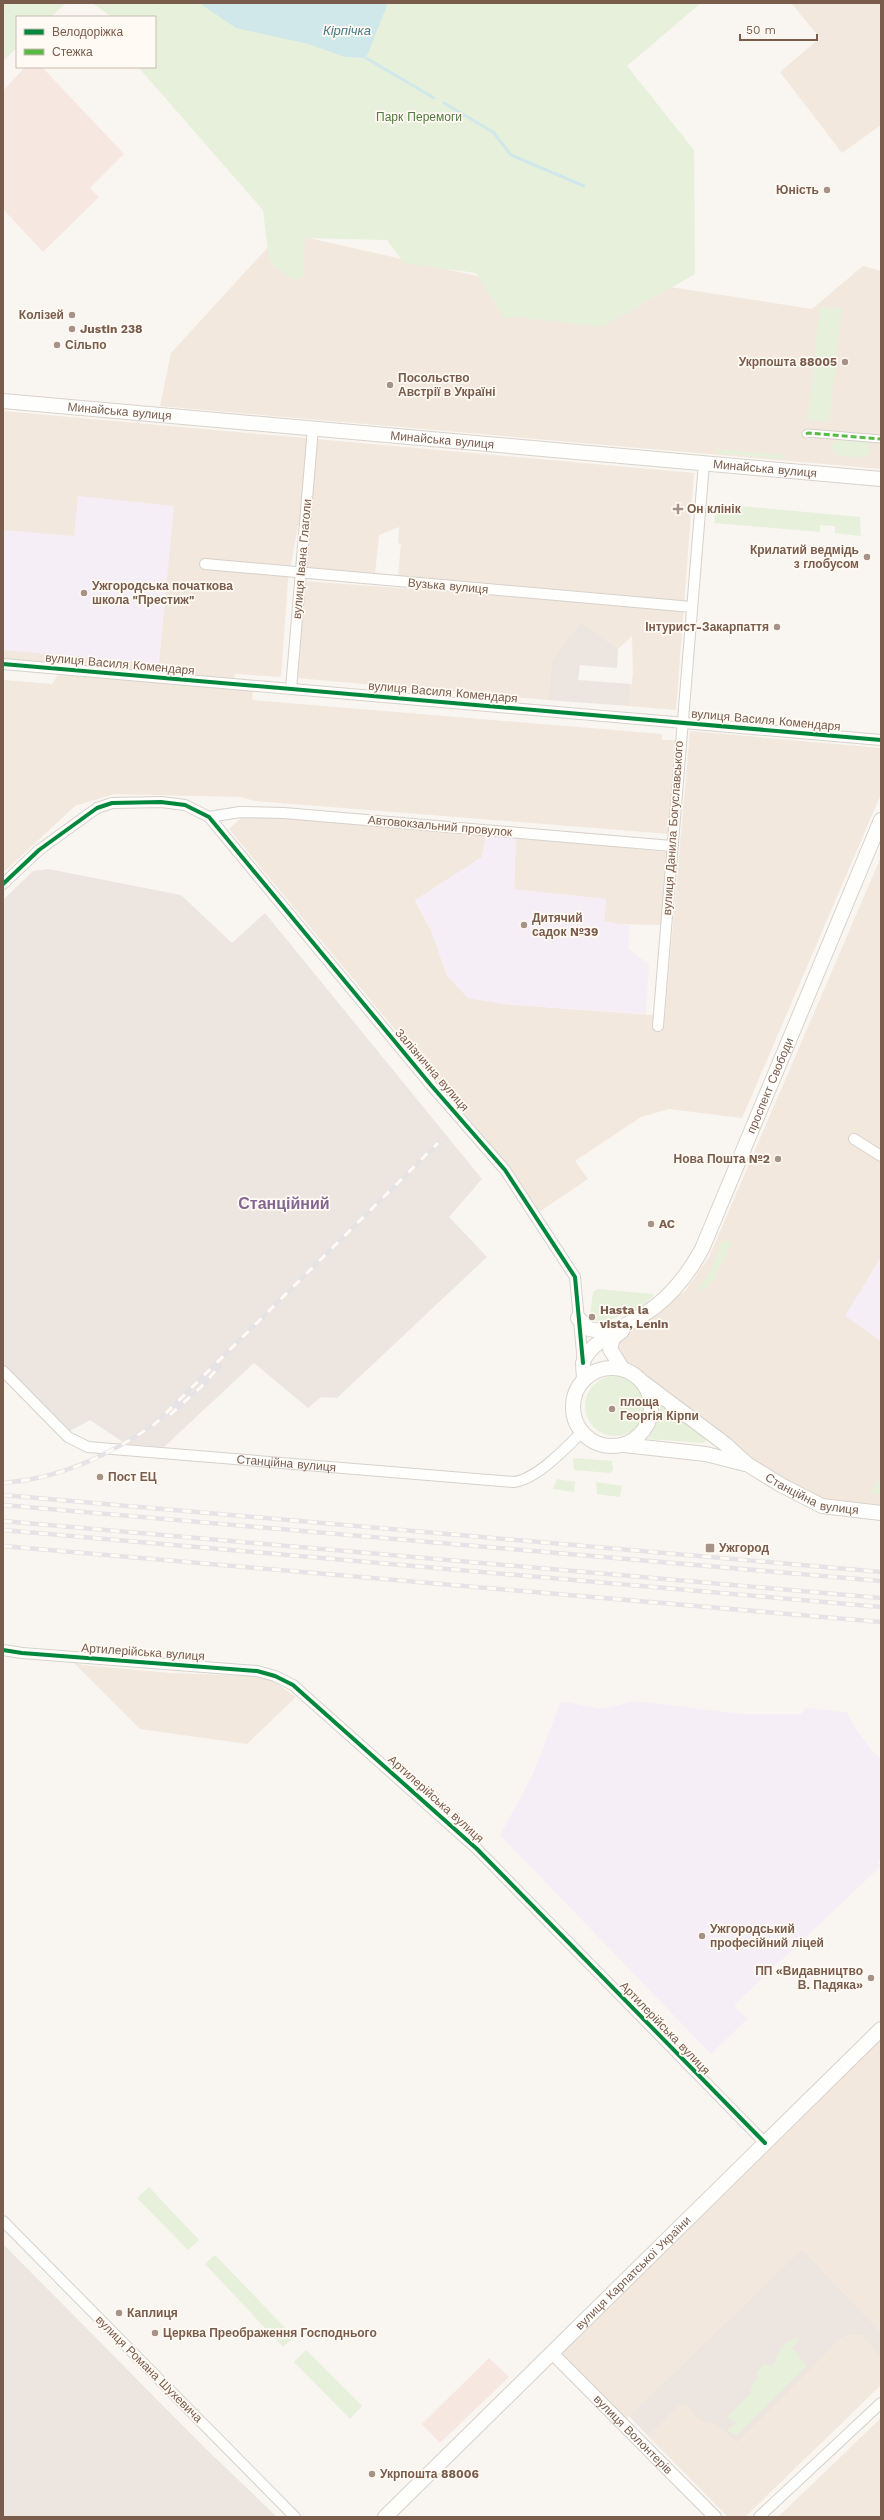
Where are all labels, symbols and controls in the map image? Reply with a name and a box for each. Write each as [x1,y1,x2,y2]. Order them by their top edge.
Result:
legend [16,16,156,68]
scale bar [740,16,817,42]
water label: Кірпічка [323,23,371,38]
text: 50 m [746,23,776,37]
text: Велодоріжка [52,25,123,39]
text: Стежка [52,45,93,59]
park label: Парк Перемоги [376,110,462,124]
place label: Юність [776,183,819,197]
marker: Юність [822,185,832,195]
place label: Колізей [19,308,64,322]
marker: Колізей [67,310,77,320]
place label: Justin 238 [80,322,143,336]
marker: Justin 238 [67,324,77,334]
place label: Сільпо [65,338,107,352]
marker: Сільпо [52,340,62,350]
place label: Укрпошта 88005 [739,355,837,369]
marker: Укрпошта 88005 [840,357,850,367]
place label: Посольство Австрії в Україні [398,371,496,399]
marker: Посольство Австрії в Україні [385,380,395,390]
street label: Минайська вулиця [67,400,172,423]
street label: Минайська вулиця [390,428,495,452]
street label: Минайська вулиця [712,457,818,480]
street label: вулиця Івана Глаголи [290,498,314,620]
place label: Он клінік [687,502,742,516]
marker: Он клінік [672,503,684,515]
place label: Крилатий ведмідь з глобусом [750,543,859,571]
marker: Крилатий ведмідь з глобусом [862,552,872,562]
street label: Вузька вулиця [407,576,489,596]
place label: Ужгородська початкова школа "Престиж" [92,579,233,607]
marker: Ужгородська початкова школа "Престиж" [79,588,89,598]
place label: Інтурист-Закарпаття [645,620,769,634]
marker: Інтурист-Закарпаття [772,622,782,632]
street label: вулиця Василя Комендаря [45,650,195,678]
street label: вулиця Василя Комендаря [368,678,518,706]
street label: вулиця Василя Комендаря [691,706,841,734]
street label: вулиця Данила Богуславського [660,740,686,916]
street label: Автовокзальний провулок [367,813,513,839]
place label: Дитячий садок №39 [532,911,598,939]
marker: Дитячий садок №39 [519,920,529,930]
street label: Залізнична вулиця [392,1026,472,1114]
street label: проспект Свободи [744,1036,796,1136]
place label: Нова Пошта №2 [674,1152,770,1166]
marker: Нова Пошта №2 [773,1154,783,1164]
district label: Станційний [238,1194,330,1213]
place label: AC [659,1217,675,1231]
marker: AC [646,1219,656,1229]
place label: Hasta la vista, Lenin [599,1303,669,1331]
marker: Hasta la vista, Lenin [587,1312,597,1322]
place label: площа Георгія Кірпи [620,1395,699,1423]
marker: площа Георгія Кірпи [607,1404,617,1414]
street label: Станційна вулиця [236,1452,337,1474]
place label: Пост ЕЦ [108,1470,157,1484]
street label: Станційна вулиця [763,1470,859,1517]
marker: Пост ЕЦ [95,1472,105,1482]
place label: Ужгород [719,1541,769,1555]
marker: Ужгород [704,1542,716,1554]
street label: Артилерійська вулиця [81,1641,205,1663]
street label: Артилерійська вулиця [385,1752,487,1846]
place label: Ужгородський професійний ліцей [710,1922,824,1950]
marker: Ужгородський професійний ліцей [697,1931,707,1941]
place label: ПП «Видавництво В. Падяка» [755,1964,863,1992]
marker: ПП «Видавництво В. Падяка» [866,1973,876,1983]
street label: Артилерійська вулиця [617,1979,713,2077]
street label: вулиця Карпатської України [573,2213,694,2333]
place label: Каплиця [127,2306,178,2320]
marker: Каплиця [114,2308,124,2318]
street label: вулиця Романа Шухевича [93,2313,205,2425]
place label: Церква Преображення Господнього [163,2326,377,2340]
marker: Церква Преображення Господнього [150,2328,160,2338]
street label: вулиця Волонтерів [591,2392,675,2477]
place label: Укрпошта 88006 [380,2467,479,2481]
marker: Укрпошта 88006 [367,2469,377,2479]

